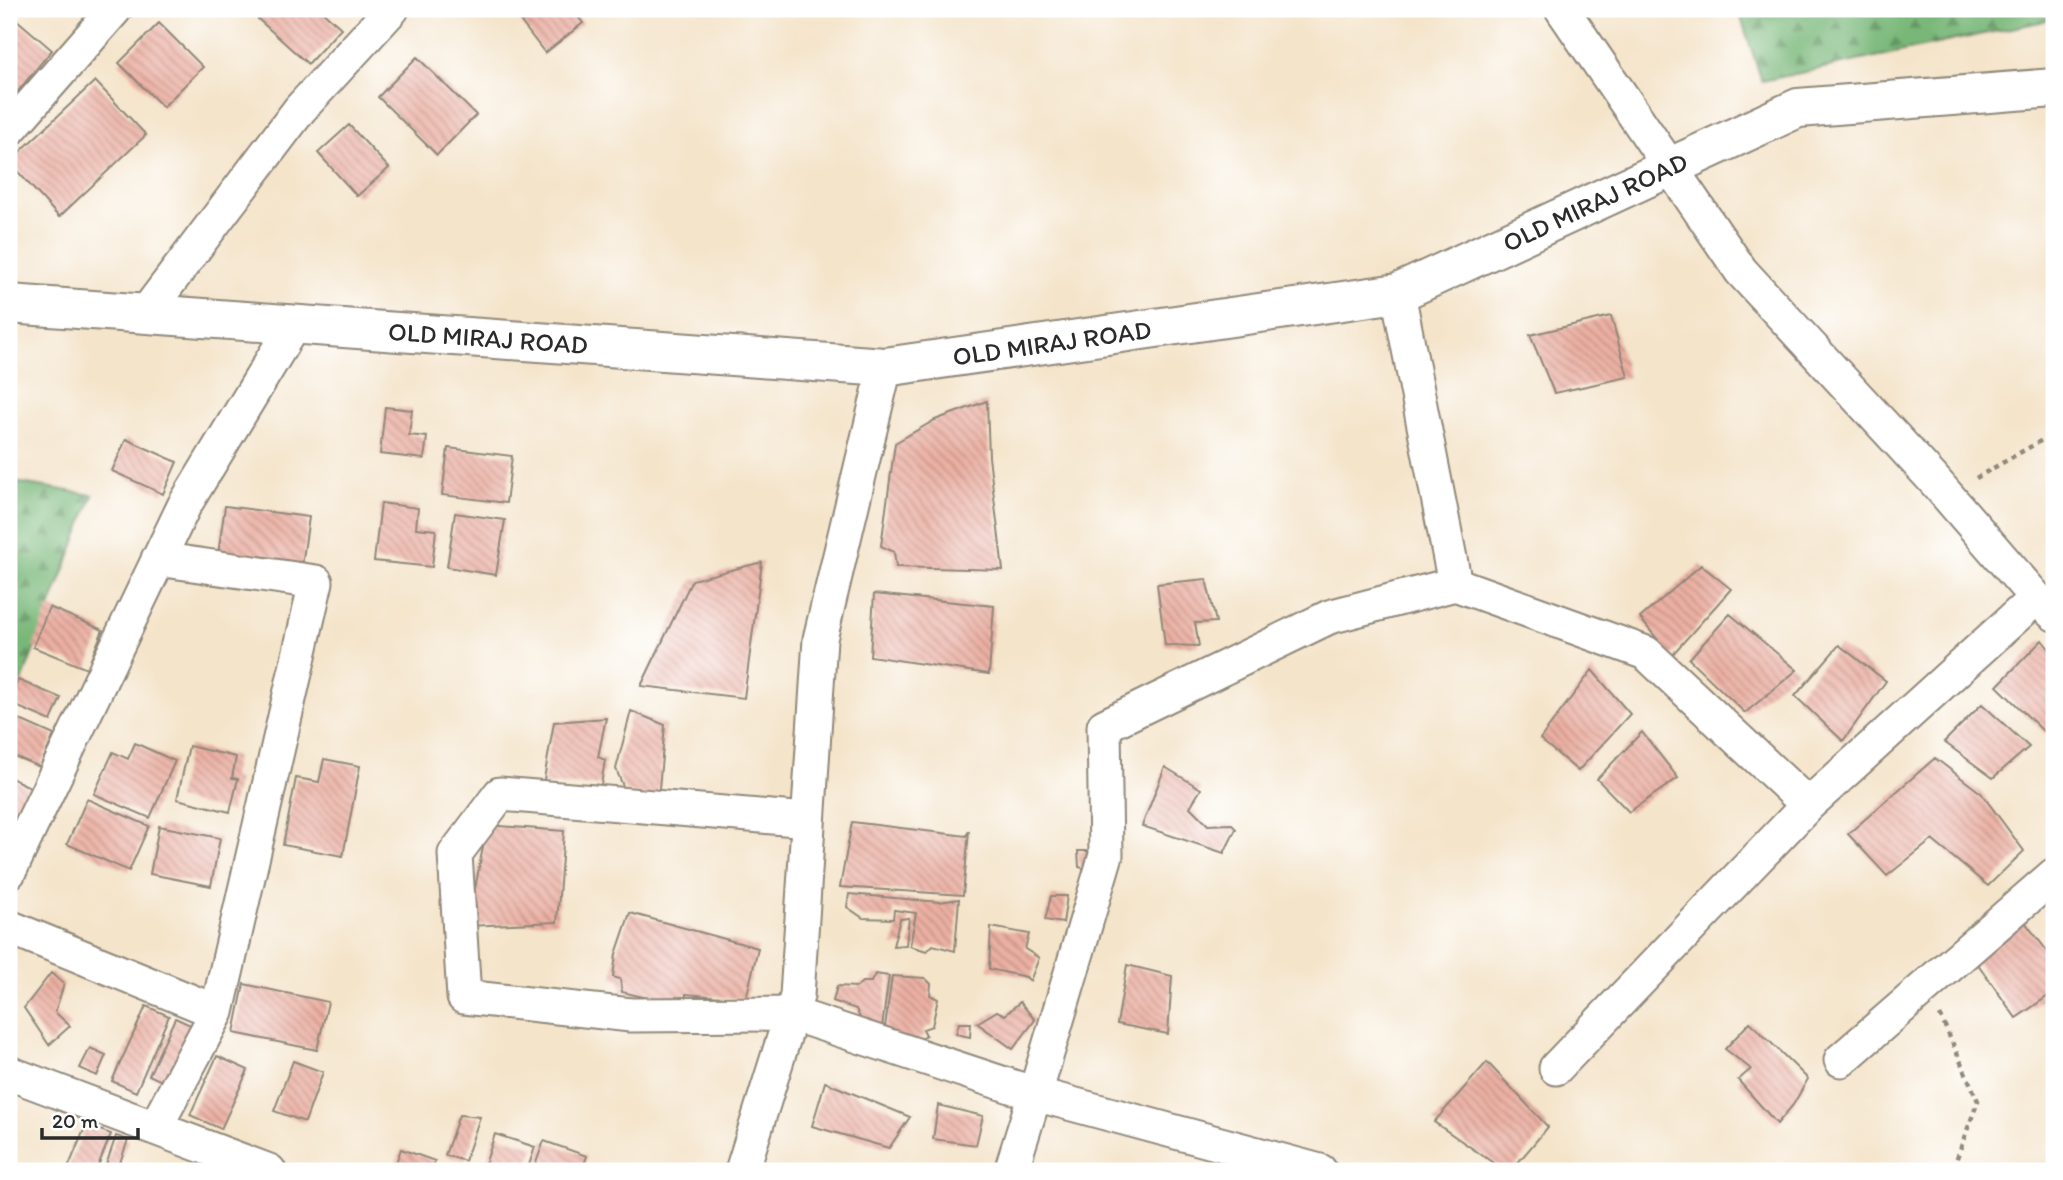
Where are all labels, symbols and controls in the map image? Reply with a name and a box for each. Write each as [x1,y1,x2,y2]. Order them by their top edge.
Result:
street label: OLD MIRAJ ROAD [1498,145,1692,259]
street label: OLD MIRAJ ROAD [951,313,1153,373]
street label: OLD MIRAJ ROAD [387,315,589,361]
scale bar [42,1096,138,1140]
text: 20 m [52,1108,99,1133]

